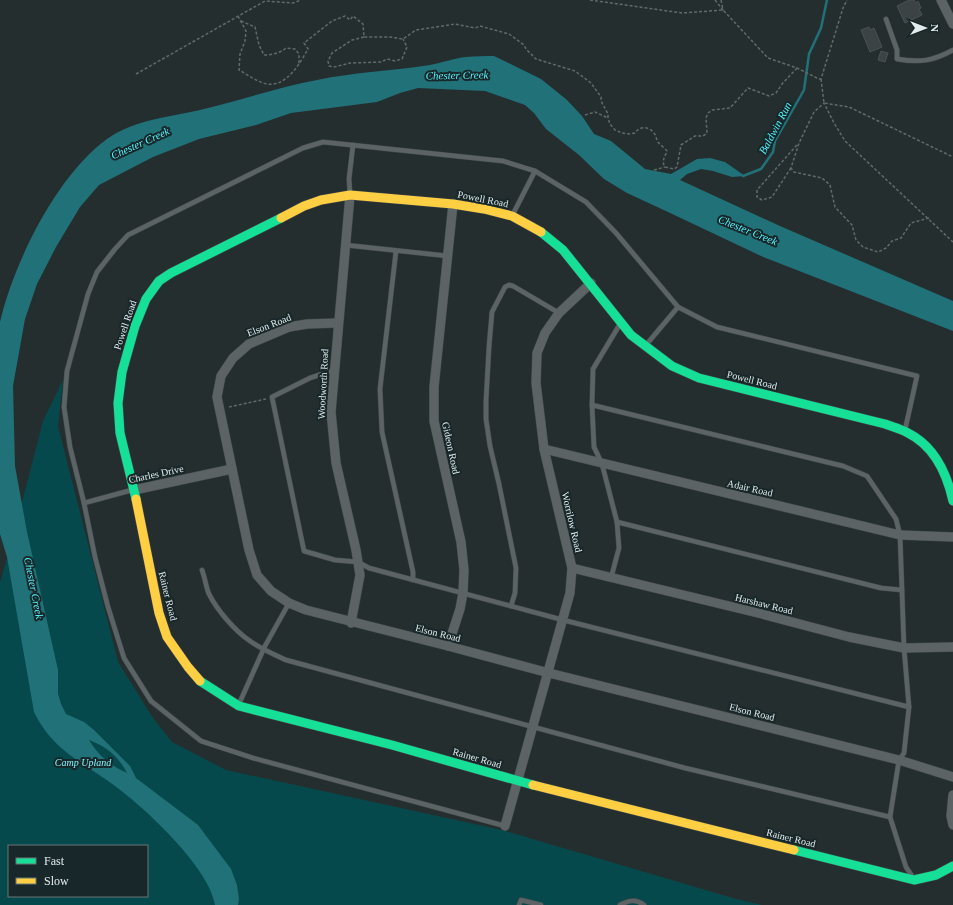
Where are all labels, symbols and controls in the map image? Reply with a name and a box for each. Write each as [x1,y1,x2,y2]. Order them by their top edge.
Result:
north arrow [905,8,945,48]
text: N [929,24,941,32]
water label: Chester Creek [425,68,490,82]
water label: Baldwin Run [756,100,794,156]
water label: Chester Creek [109,124,172,161]
street label: Powell Road [457,189,509,209]
water label: Chester Creek [717,213,780,248]
street label: Powell Road [111,299,139,351]
street label: Elson Road [245,312,293,338]
street label: Woodworth Road [316,348,330,420]
street label: Powell Road [726,368,778,392]
street label: Gideon Road [440,421,462,475]
street label: Charles Drive [128,463,185,485]
street label: Adair Road [726,477,774,499]
street label: Worrilow Road [560,491,584,553]
water label: Chester Creek [22,556,46,621]
street label: Rainer Road [157,570,179,622]
street label: Harshaw Road [734,592,794,616]
street label: Elson Road [414,622,462,644]
street label: Elson Road [728,701,776,723]
street label: Rainer Road [451,746,503,770]
park label: Camp Upland [55,757,112,768]
street label: Rainer Road [765,827,817,849]
legend [8,845,148,897]
text: Fast [44,854,65,868]
text: Slow [44,874,69,888]

